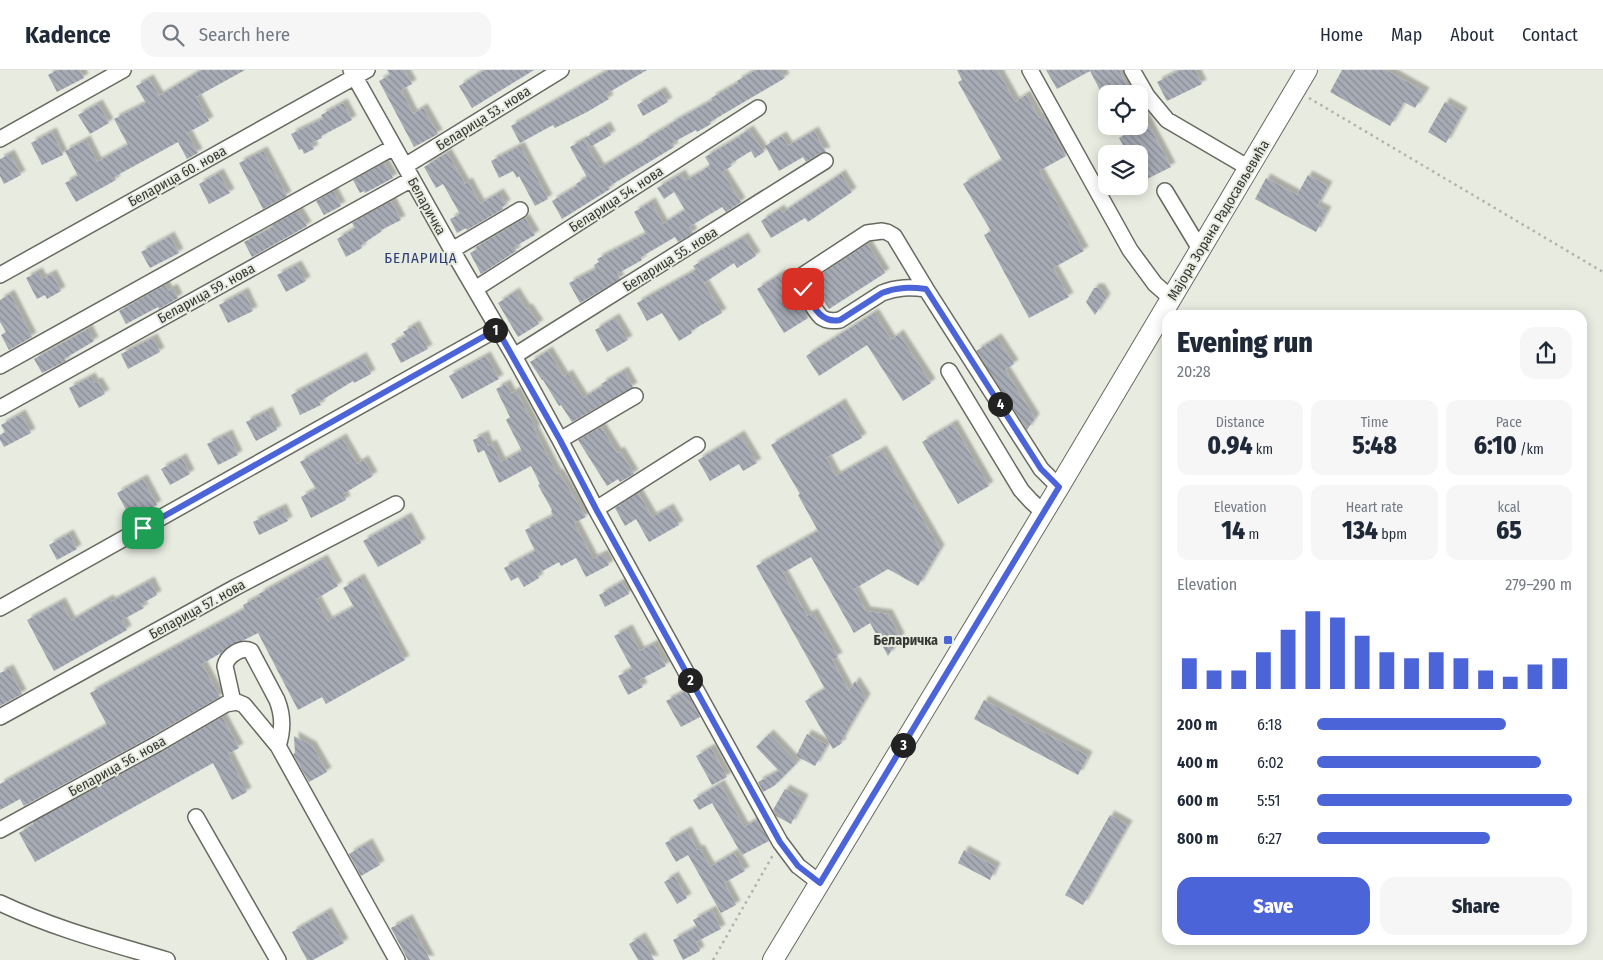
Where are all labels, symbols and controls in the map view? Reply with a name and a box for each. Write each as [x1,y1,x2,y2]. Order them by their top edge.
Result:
search box [141,12,491,57]
text: Kadence [25,21,111,49]
icon: search [159,21,187,49]
text: Search here [199,23,290,46]
text: Home [1320,24,1363,46]
text: Map [1391,24,1422,46]
text: About [1450,24,1494,46]
text: Contact [1522,24,1578,46]
street label: Беларица 53. нова [433,82,534,154]
map controls [1098,85,1148,195]
button: locate [1098,85,1148,135]
street label: Мајора Зорана Радосављевића [1164,137,1273,304]
street label: Беларица 60. нова [125,142,229,210]
button: layers [1098,145,1148,195]
street label: Беларица 54. нова [566,163,667,236]
street label: Беларичка [404,174,449,238]
street label: Беларица 55. нова [620,223,721,295]
district label: БЕЛАРИЦА [384,249,458,267]
street label: Беларица 59. нова [155,260,258,327]
pin [782,268,824,310]
icon: check [789,275,817,303]
pin: 1 [482,318,508,342]
text: 1 [493,322,498,339]
text: Evening run [1177,326,1313,359]
button: share [1520,327,1572,379]
text: 20:28 [1177,362,1211,381]
pin: 4 [988,392,1012,416]
text: 4 [997,396,1004,413]
text: Distance [1216,414,1265,431]
text: Time [1361,414,1388,431]
text: Pace [1496,414,1522,431]
text: 0.94 [1207,431,1252,461]
text: 5:48 [1352,431,1397,461]
text: 6:10 [1474,431,1517,461]
text: km [1252,441,1273,458]
text: /km [1517,441,1544,458]
text: Elevation [1214,499,1267,516]
text: Heart rate [1346,499,1403,516]
text: kcal [1497,499,1520,516]
pin [122,507,164,549]
icon: arrive [129,514,157,542]
text: 14 [1221,516,1245,546]
text: 134 [1342,516,1378,546]
text: 65 [1496,516,1522,546]
text: m [1245,526,1259,543]
text: bpm [1378,526,1407,543]
text: Elevation [1177,575,1237,594]
text: 279–290 m [1505,575,1572,594]
street label: Беларица 57. нова [146,576,248,643]
place label: Беларичка [873,632,938,649]
marker: Беларичка [942,634,954,646]
pin: 2 [678,668,702,692]
text: 2 [687,672,694,689]
text: 200 m [1177,715,1217,734]
text: 6:18 [1257,715,1282,734]
pin: 3 [890,732,916,758]
street label: Беларица 56. нова [65,733,169,800]
text: 3 [900,737,907,754]
text: 400 m [1177,753,1218,772]
text: 6:02 [1257,753,1284,772]
text: 600 m [1177,791,1218,810]
text: 5:51 [1257,791,1281,810]
text: 800 m [1177,829,1218,848]
text: 6:27 [1257,829,1282,848]
button: Save [1177,877,1370,935]
button: Share [1380,877,1572,935]

